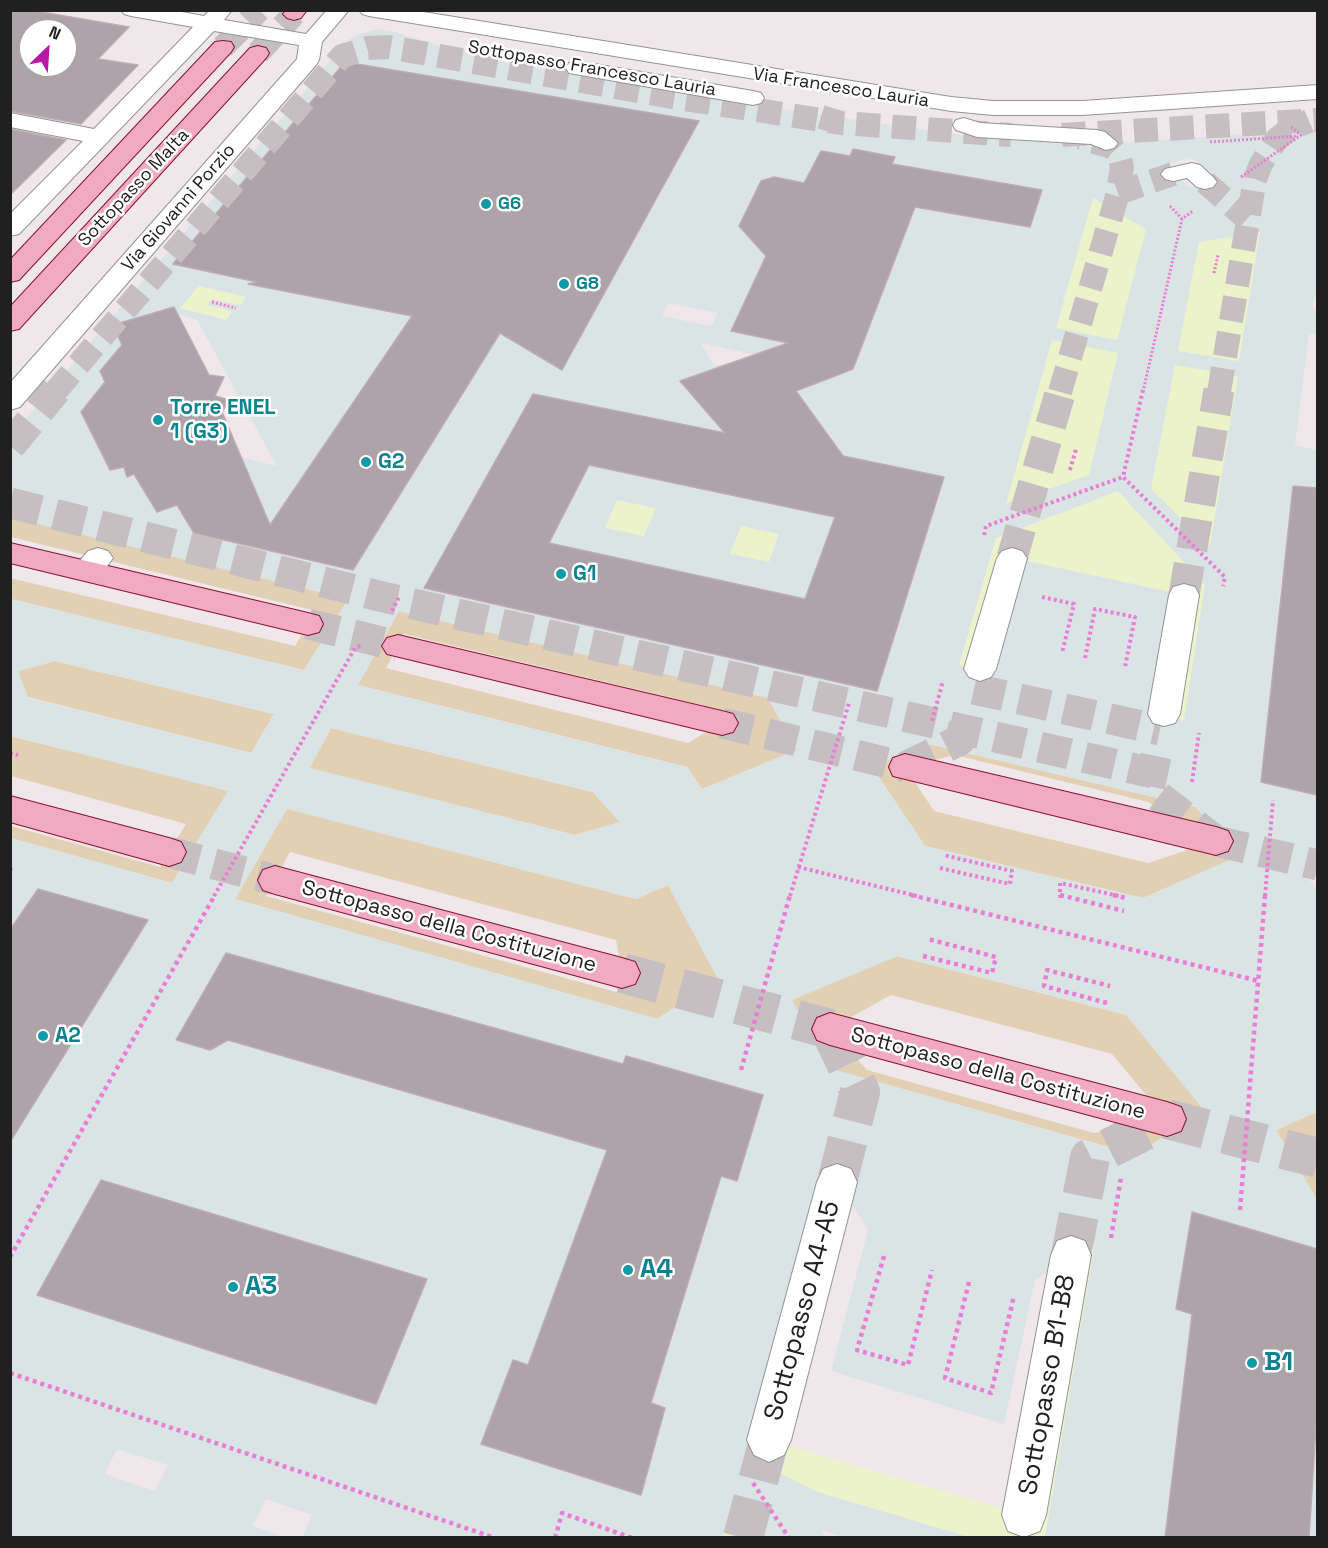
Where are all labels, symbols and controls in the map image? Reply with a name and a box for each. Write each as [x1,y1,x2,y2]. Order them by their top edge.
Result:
north arrow [18,18,78,78]
text: N [46,21,64,45]
street label: Sottopasso Francesco Lauria [466,37,718,101]
street label: Via Francesco Lauria [751,63,931,113]
street label: Sottopasso Malta [74,125,194,251]
street label: Via Giovanni Porzio [118,140,240,276]
place label: G6 [498,193,521,215]
marker: G6 [479,197,493,211]
place label: G8 [576,273,599,295]
marker: G8 [557,277,571,291]
place label: Torre ENEL 1 (G3) [170,395,276,445]
marker: Torre ENEL 1 (G3) [151,413,165,427]
place label: G2 [378,449,404,475]
marker: G2 [359,455,373,469]
place label: G1 [573,561,596,587]
marker: G1 [554,567,568,581]
street label: Sottopasso della Costituzione [299,875,599,979]
street label: Sottopasso della Costituzione [848,1022,1148,1126]
place label: A2 [55,1023,81,1049]
marker: A2 [36,1029,50,1043]
street label: Sottopasso A4-A5 [759,1198,847,1424]
place label: A4 [640,1254,673,1286]
marker: A4 [621,1263,635,1277]
place label: A3 [245,1271,277,1303]
street label: Sottopasso B1-B8 [1013,1272,1083,1498]
marker: A3 [226,1280,240,1294]
place label: B1 [1264,1347,1293,1379]
marker: B1 [1245,1356,1259,1370]

